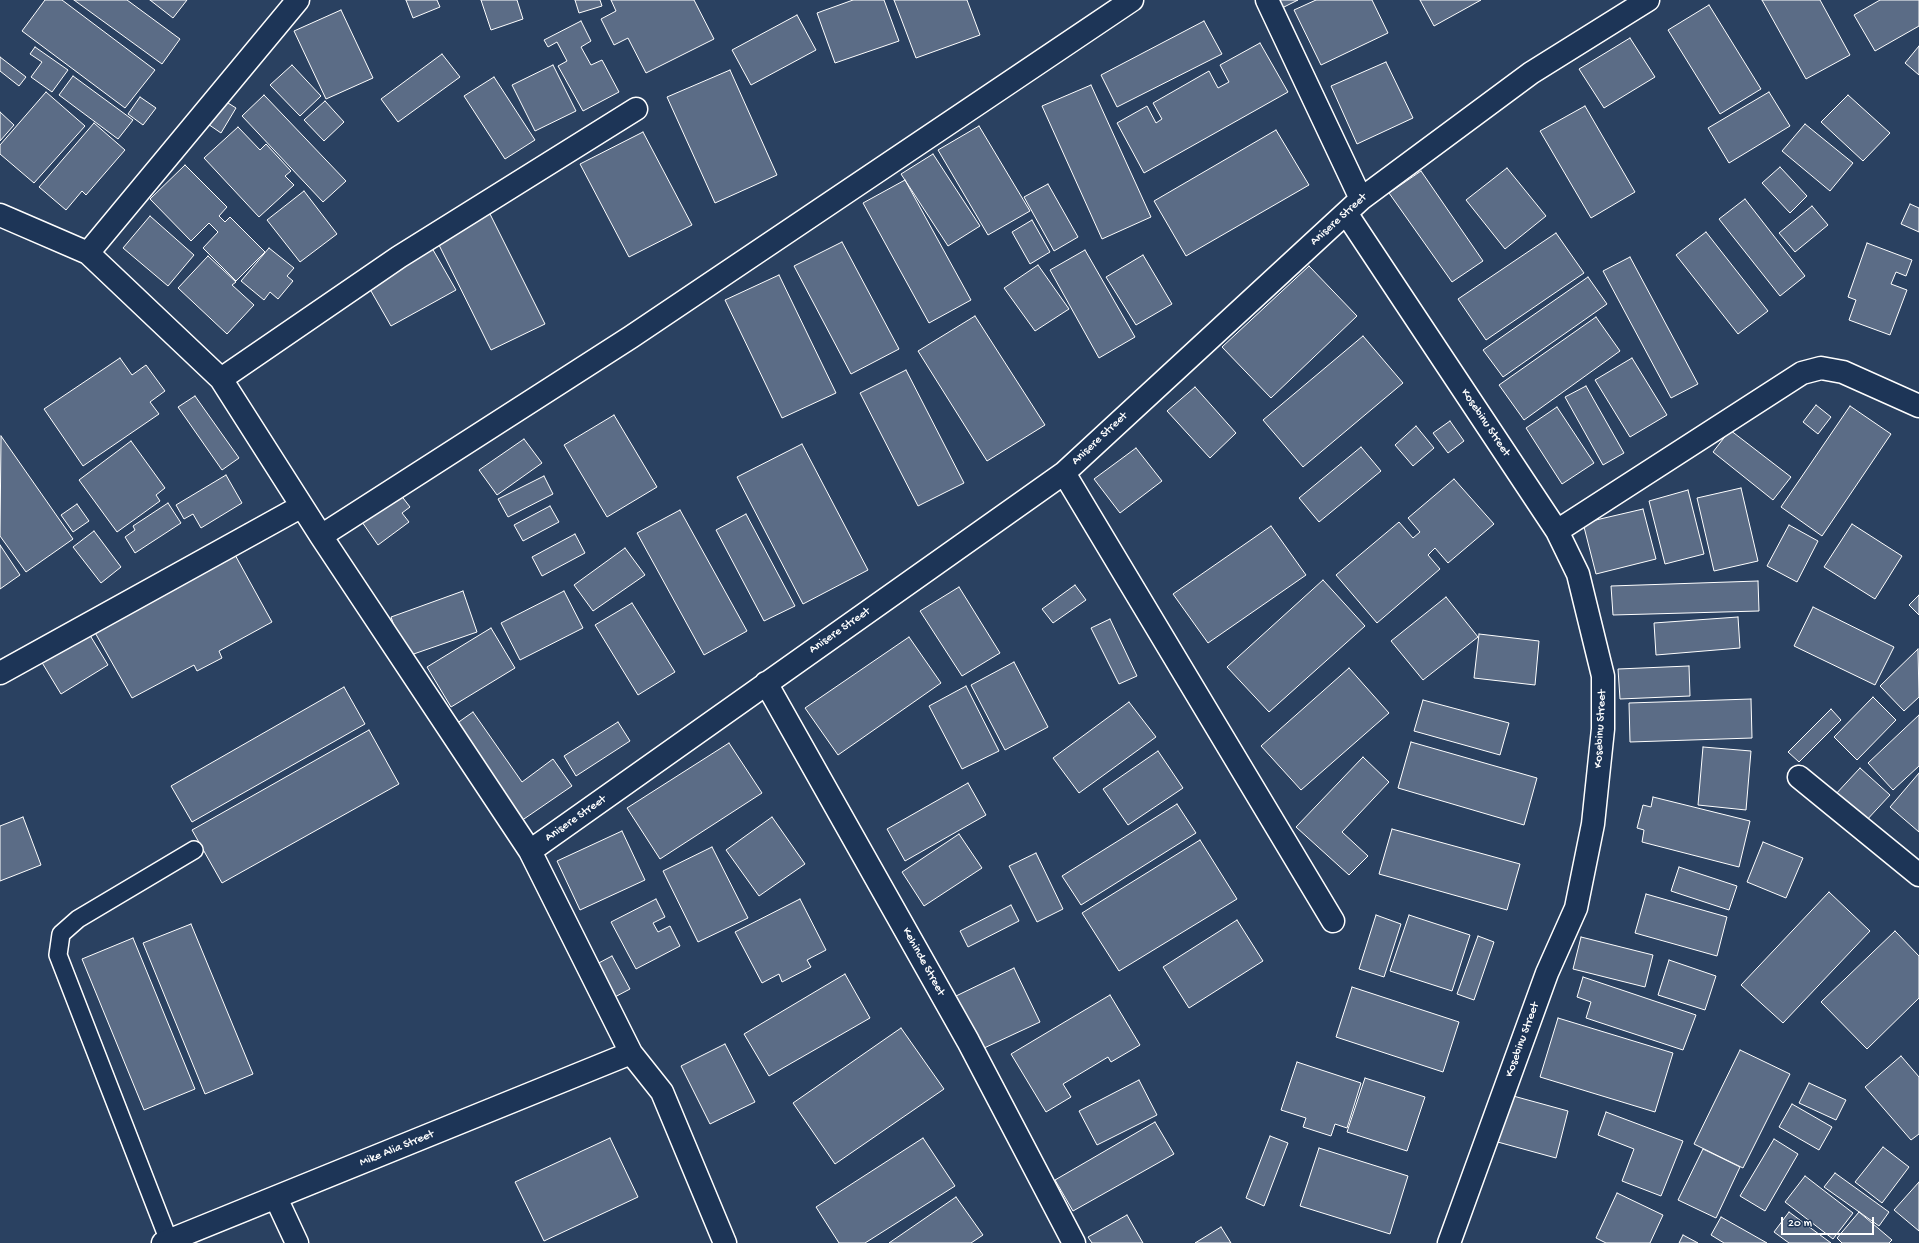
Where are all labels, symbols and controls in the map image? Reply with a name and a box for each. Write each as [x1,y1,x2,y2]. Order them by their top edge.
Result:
street label: Anisere Street [1308,191,1370,249]
street label: Kosebinu Street [1457,386,1513,460]
street label: Anisere Street [1069,409,1131,469]
street label: Anisere Street [807,605,873,657]
street label: Kosebinu Street [1592,689,1610,769]
street label: Anisere Street [543,793,609,845]
street label: Kehinde Street [898,925,948,999]
street label: Kosebinu Street [1503,1001,1543,1079]
street label: Mike Alia Street [358,1128,436,1170]
scale bar [1783,1209,1876,1235]
text: 20 m [1788,1217,1812,1231]

